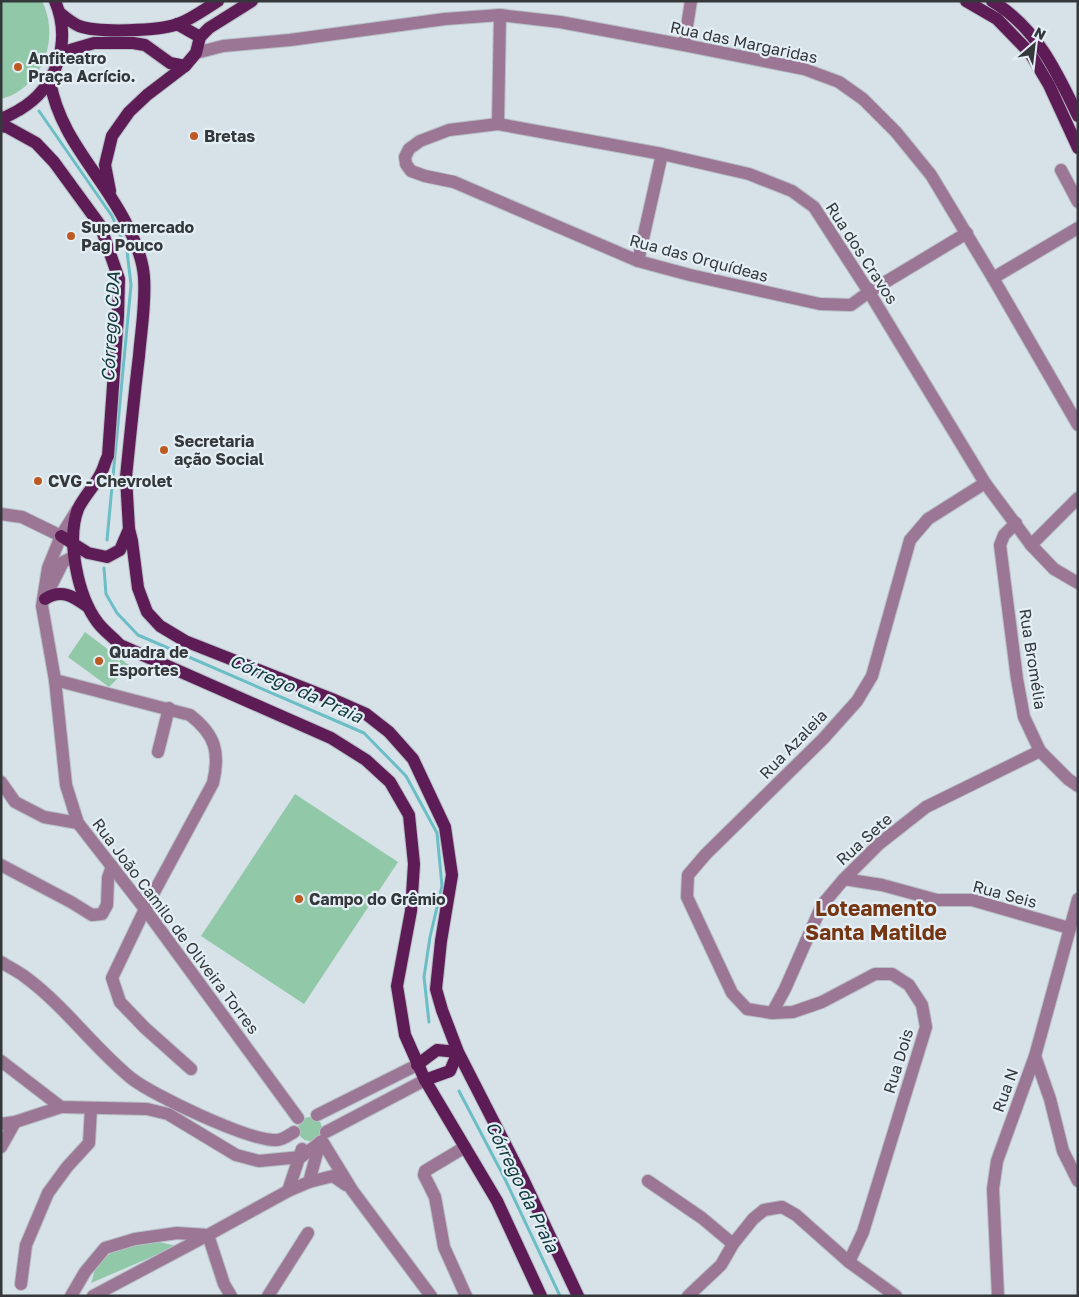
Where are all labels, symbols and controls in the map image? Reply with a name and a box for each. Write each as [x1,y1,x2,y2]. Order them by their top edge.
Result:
street label: Rua das Margaridas [668,17,820,67]
north arrow [1009,20,1059,70]
text: N [1032,23,1049,43]
place label: Anfiteatro Praça Acrício. [28,48,136,86]
marker: Anfiteatro Praça Acrício. [12,61,24,73]
place label: Bretas [204,126,255,146]
marker: Bretas [188,130,200,142]
street label: Rua dos Cravos [822,198,902,308]
place label: Supermercado Pag Pouco [81,217,195,255]
marker: Supermercado Pag Pouco [65,230,77,242]
street label: Rua das Orquídeas [627,230,771,286]
water label: Córrego CDA [96,271,124,383]
place label: Secretaria ação Social [174,431,265,469]
marker: Secretaria ação Social [158,444,170,456]
place label: CVG - Chevrolet [48,471,172,491]
marker: CVG - Chevrolet [32,475,44,487]
street label: Rua Bromélia [1015,607,1051,711]
place label: Quadra de Esportes [109,642,189,680]
water label: Córrego da Praia [226,649,367,728]
marker: Quadra de Esportes [93,655,105,667]
street label: Rua Azaleia [755,705,831,783]
street label: Rua Sete [832,809,896,869]
street label: Rua João Camilo de Oliveira Torres [88,814,264,1038]
street label: Rua Seis [971,876,1039,912]
place label: Campo do Grêmio [309,889,446,909]
marker: Campo do Grêmio [293,893,305,905]
district label: Loteamento Santa Matilde [805,895,947,945]
street label: Rua Dois [879,1026,917,1096]
street label: Rua N [988,1065,1022,1115]
water label: Córrego da Praia [482,1117,565,1256]

